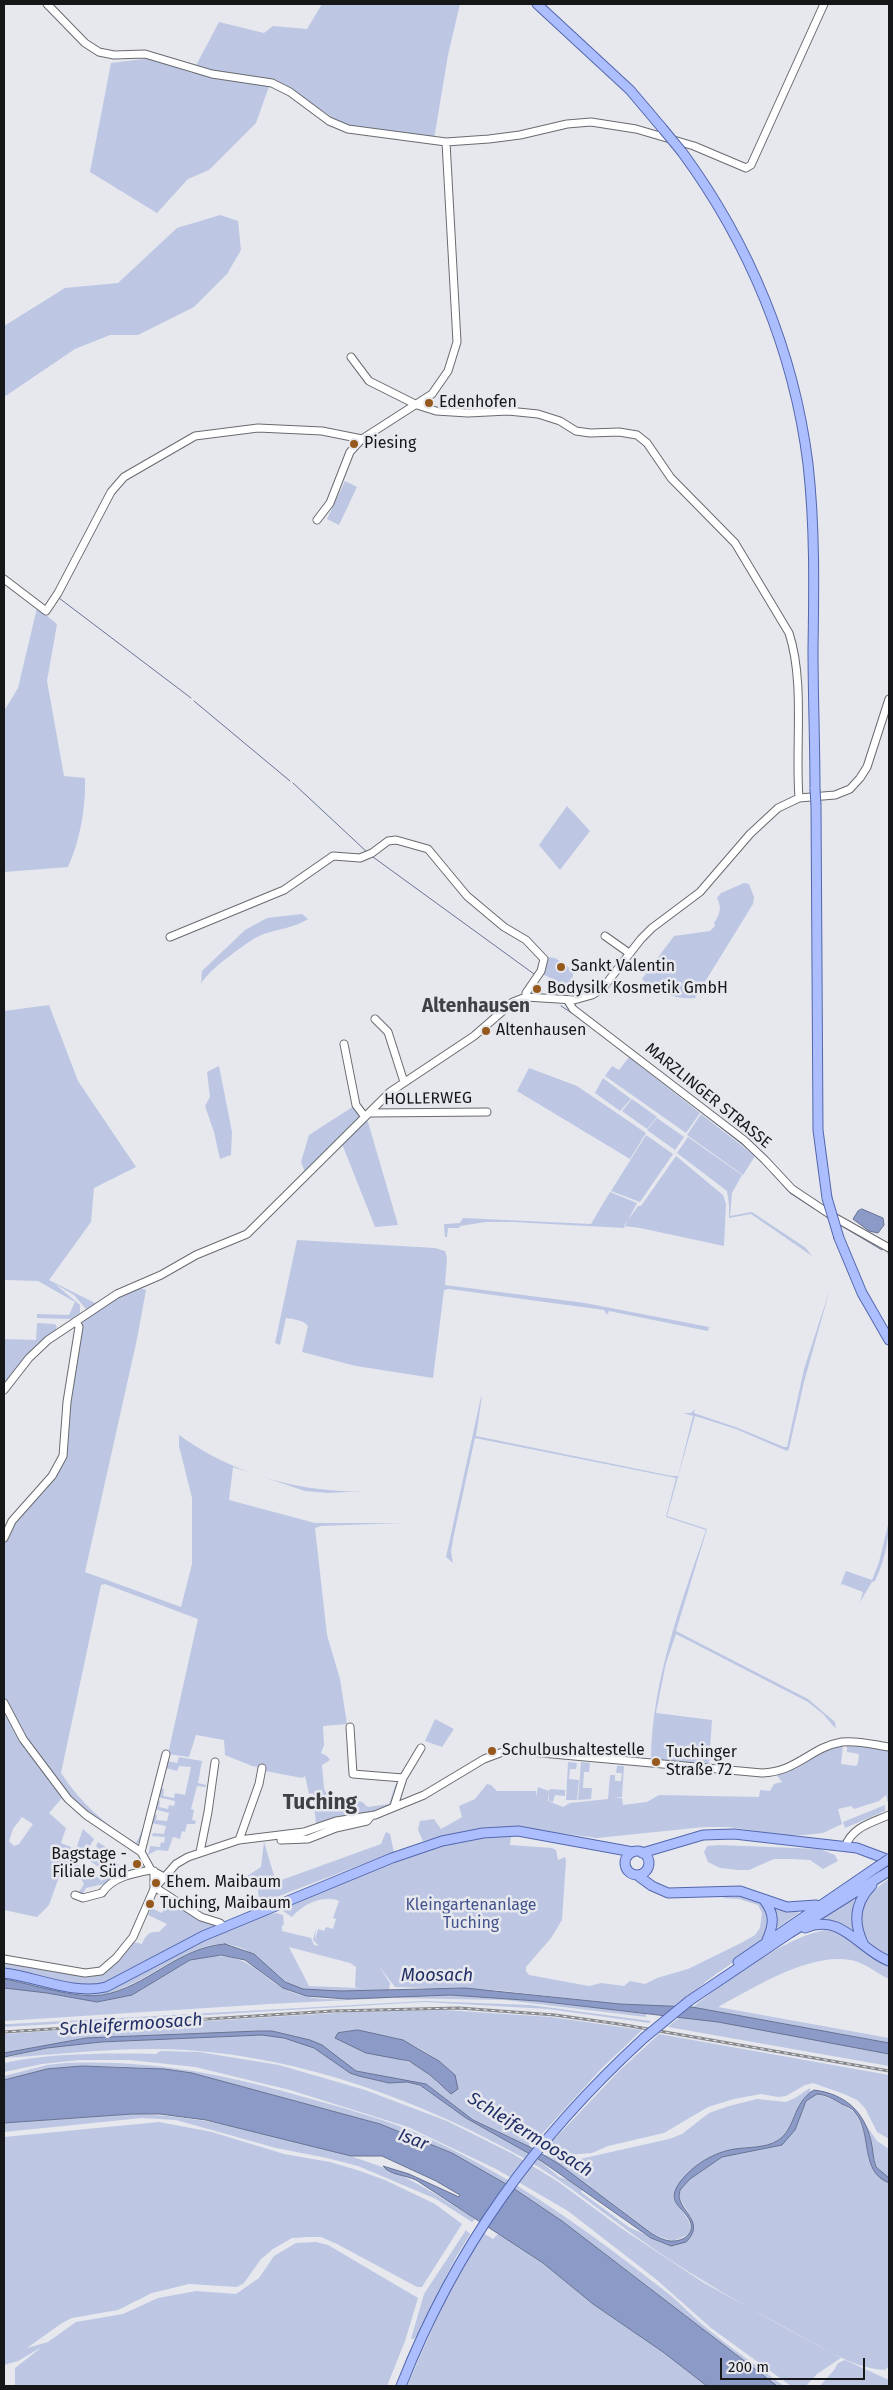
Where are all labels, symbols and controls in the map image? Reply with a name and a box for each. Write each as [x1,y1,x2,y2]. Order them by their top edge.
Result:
place label: Edenhofen [439,393,517,413]
marker: Edenhofen [423,397,435,409]
place label: Piesing [364,434,416,454]
marker: Piesing [348,438,360,450]
place label: Sankt Valentin [571,957,675,977]
marker: Sankt Valentin [555,961,567,973]
place label: Bodysilk Kosmetik GmbH [547,979,728,999]
marker: Bodysilk Kosmetik GmbH [531,983,543,995]
district label: Altenhausen [422,996,530,1018]
place label: Altenhausen [496,1021,586,1041]
marker: Altenhausen [480,1025,492,1037]
street label: MARZLINGER STRASSE [641,1039,775,1153]
street label: HOLLERWEG [384,1089,472,1109]
place label: Schulbushaltestelle [502,1741,645,1761]
place label: Tuchinger Straße 72 [666,1743,737,1781]
marker: Schulbushaltestelle [486,1745,498,1757]
marker: Tuchinger Straße 72 [650,1756,662,1768]
district label: Tuching [283,1790,357,1816]
place label: Bagstage - Filiale Süd [51,1845,127,1883]
marker: Bagstage - Filiale Süd [131,1858,143,1870]
place label: Ehem. Maibaum [166,1873,281,1893]
marker: Ehem. Maibaum [150,1877,162,1889]
place label: Tuching, Maibaum [160,1894,291,1914]
park label: Kleingartenanlage Tuching [405,1896,537,1934]
marker: Tuching, Maibaum [144,1898,156,1910]
water label: Moosach [401,1965,473,1987]
water label: Schleifermoosach [59,2009,203,2041]
water label: Schleifermoosach [463,2088,597,2182]
water label: Isar [395,2124,431,2156]
scale bar [723,2348,868,2380]
text: 200 m [728,2358,769,2376]

